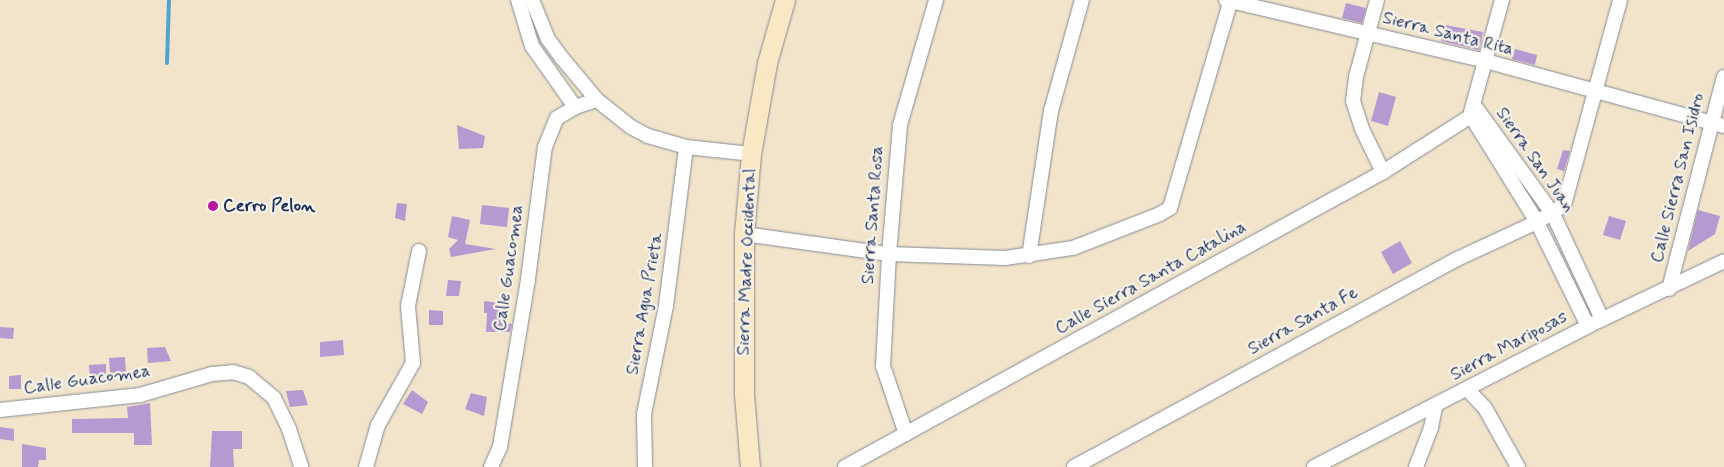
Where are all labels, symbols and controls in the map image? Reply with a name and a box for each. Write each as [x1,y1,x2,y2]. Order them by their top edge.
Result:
street label: Sierra Santa Rita [1380,7,1516,61]
street label: Calle Sierra San Isidro [1646,90,1710,266]
street label: Sierra San Juan [1490,103,1580,217]
street label: Sierra Santa Rosa [857,145,889,285]
street label: Sierra Madre Occidental [733,168,761,356]
place label: Cerro Pelon [223,195,315,217]
marker: Cerro Pelon [207,200,219,212]
street label: Calle Guacomea [490,205,528,331]
street label: Calle Sierra Santa Catalina [1053,217,1249,339]
street label: Sierra Agua Prieta [622,231,668,377]
street label: Sierra Santa Fe [1244,282,1362,360]
street label: Sierra Mariposas [1447,306,1571,386]
street label: Calle Guacomea [24,361,150,399]

